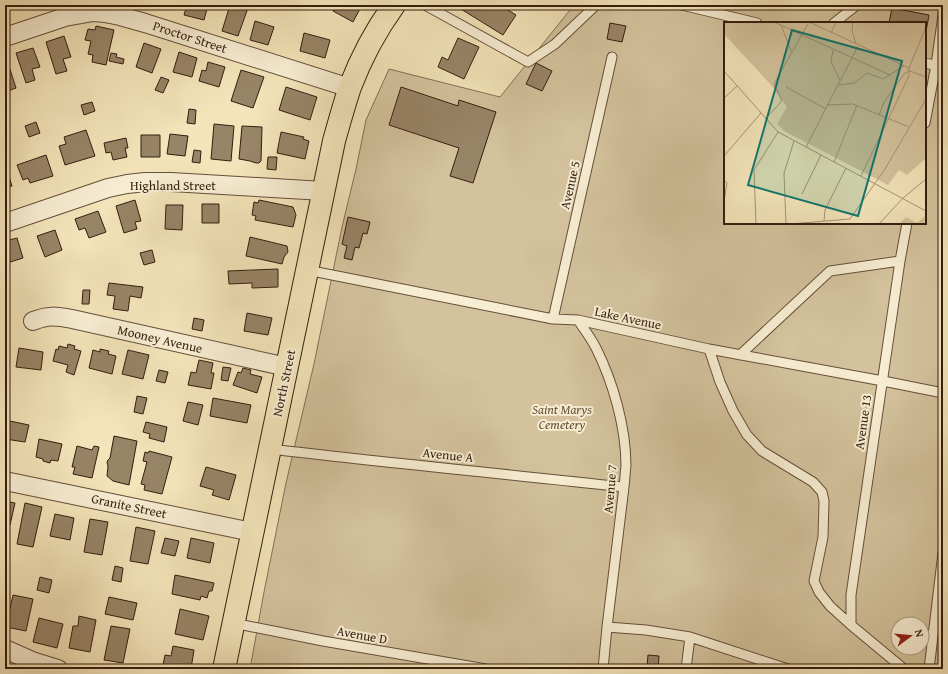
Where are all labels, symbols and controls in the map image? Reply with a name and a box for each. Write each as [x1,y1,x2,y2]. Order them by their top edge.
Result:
street label: Proctor Street [151,16,230,58]
inset map [724,22,926,224]
street label: Avenue 5 [555,159,585,211]
street label: Highland Street [130,176,216,195]
street label: Lake Avenue [593,302,663,334]
street label: Mooney Avenue [116,320,204,358]
street label: North Street [268,347,300,418]
street label: Avenue 13 [850,393,876,451]
park label: Saint Marys Cemetery [532,400,592,434]
street label: Avenue A [422,443,474,467]
street label: Avenue 7 [598,464,622,514]
street label: Granite Street [90,489,169,523]
north arrow [890,616,930,656]
street label: Avenue D [335,621,389,649]
text: N [911,628,928,640]

